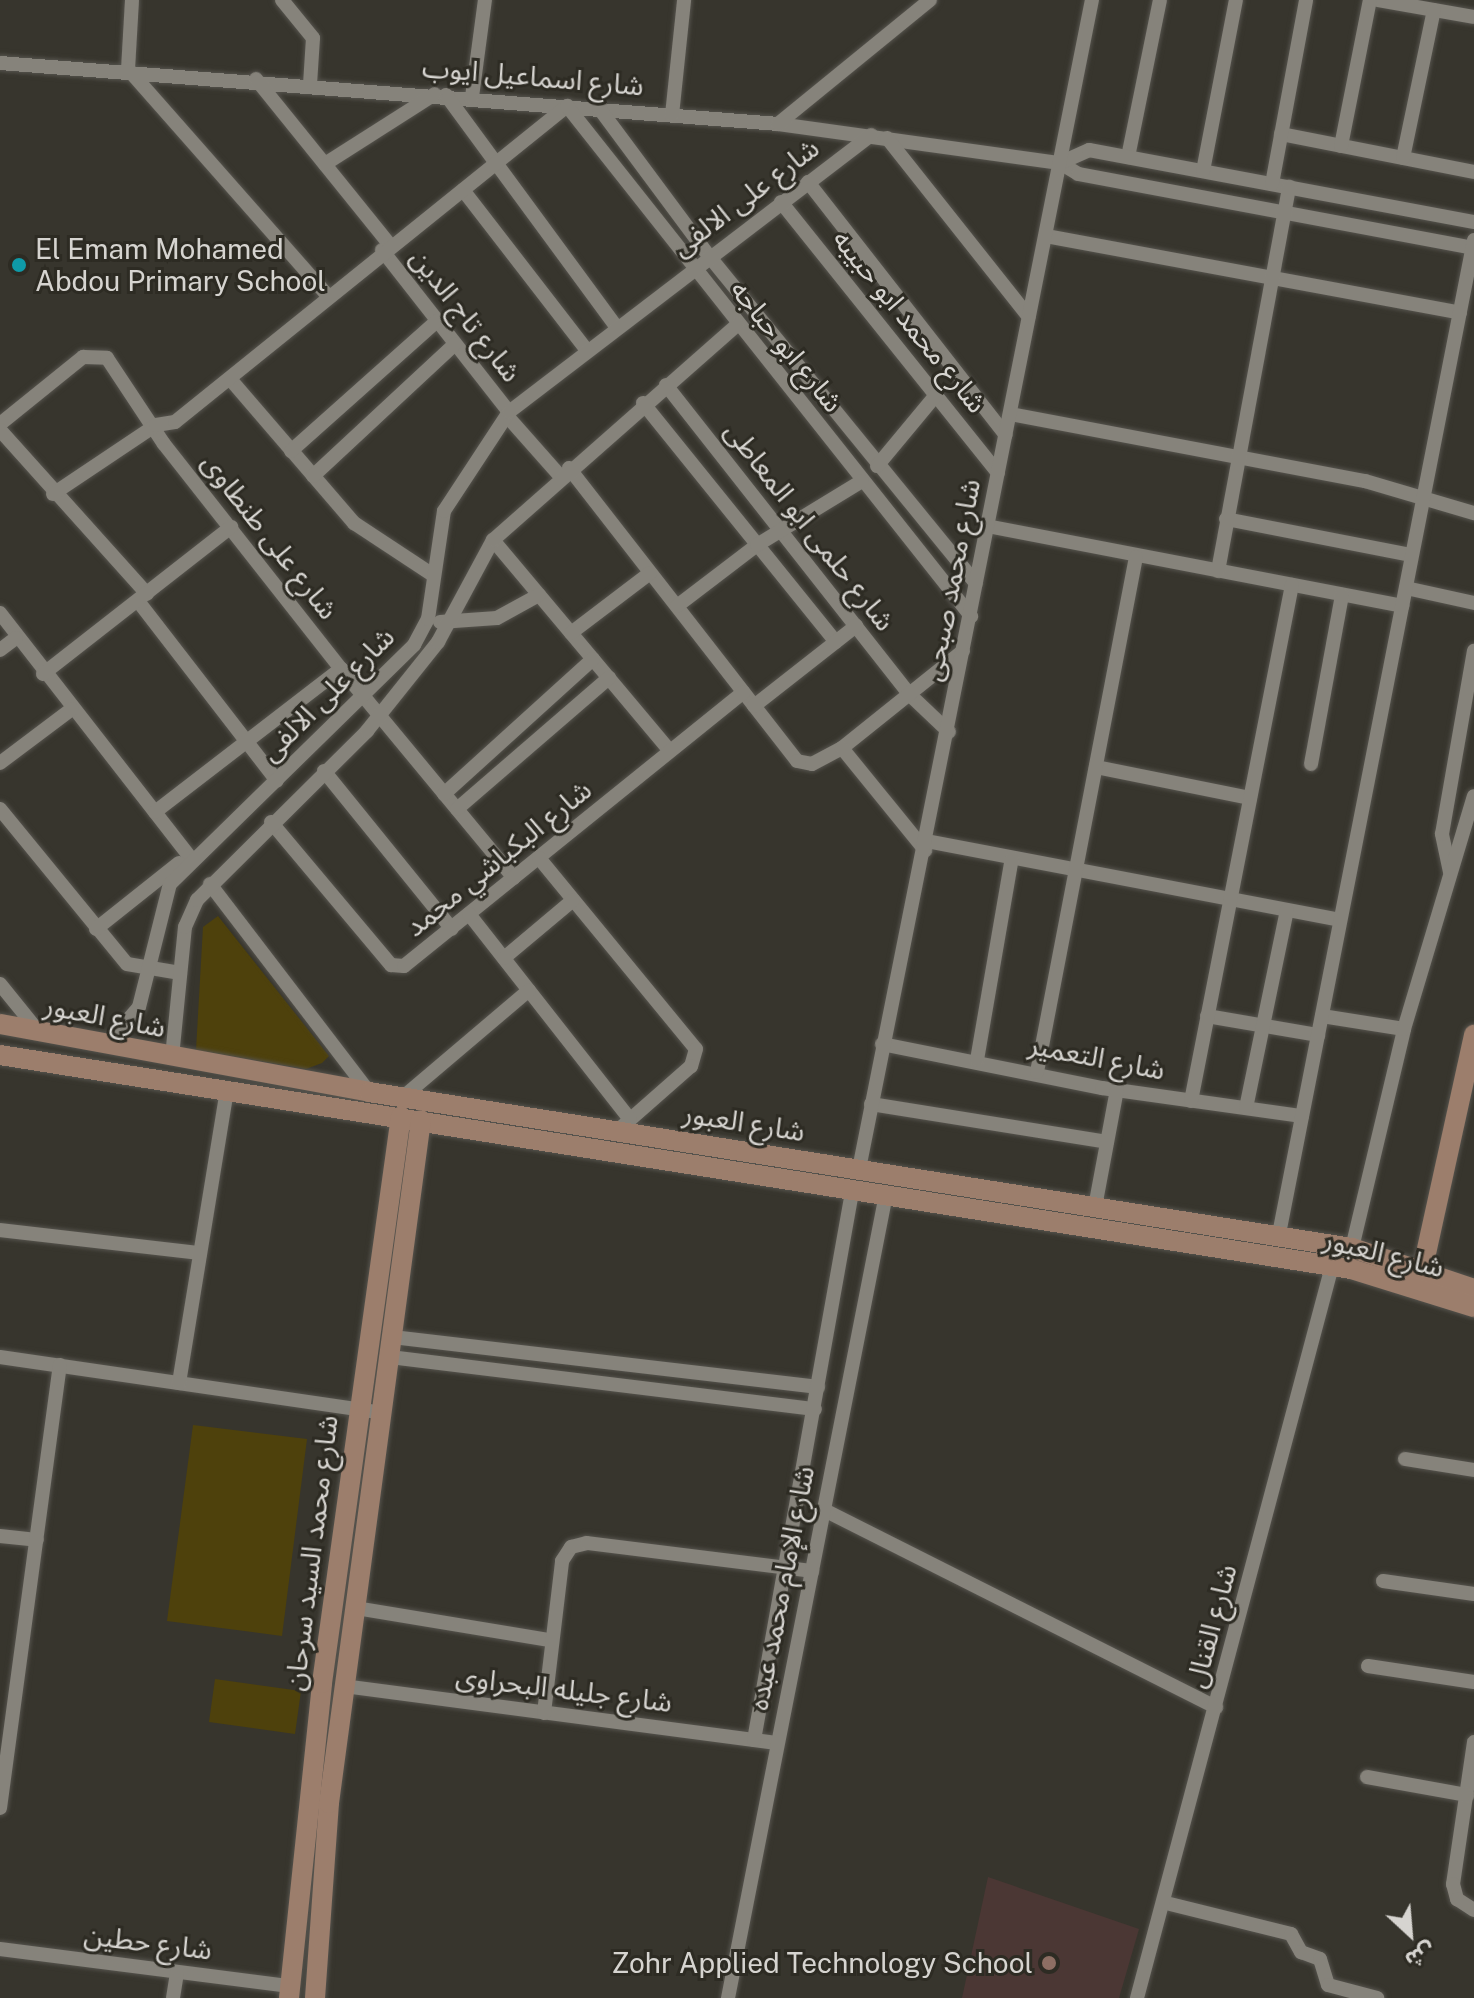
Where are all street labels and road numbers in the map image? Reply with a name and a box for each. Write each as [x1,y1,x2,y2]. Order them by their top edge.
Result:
street label: شارع اسماعيل ايوب [421,50,645,102]
street label: شارع على الالفى [665,131,825,263]
street label: شارع محمد ابو حبيبه [826,223,994,419]
street label: شارع تاج الدين [403,242,529,388]
street label: شارع ابو حباجه [724,273,850,419]
street label: شارع حلمى ابو المعاطى [718,415,902,637]
street label: شارع على طنطاوى [195,446,345,626]
street label: شارع محمد صبحى [915,476,987,684]
street label: شارع على الالفى [253,620,401,768]
street label: شارع البكباشي محمد [398,773,598,943]
street label: شارع العبور [41,988,169,1044]
street label: شارع التعمير [1026,1027,1168,1087]
street label: شارع العبور [681,1096,807,1148]
street label: شارع العبور [1320,1222,1448,1284]
street label: شارع محمد السيد سرحان [277,1413,345,1693]
street label: شارع الإمام محمد عبده [741,1463,821,1713]
street label: شارع القنال [1178,1561,1244,1691]
street label: شارع جليله البحراوى [454,1659,674,1719]
street label: شارع حطين [82,1917,214,1967]

